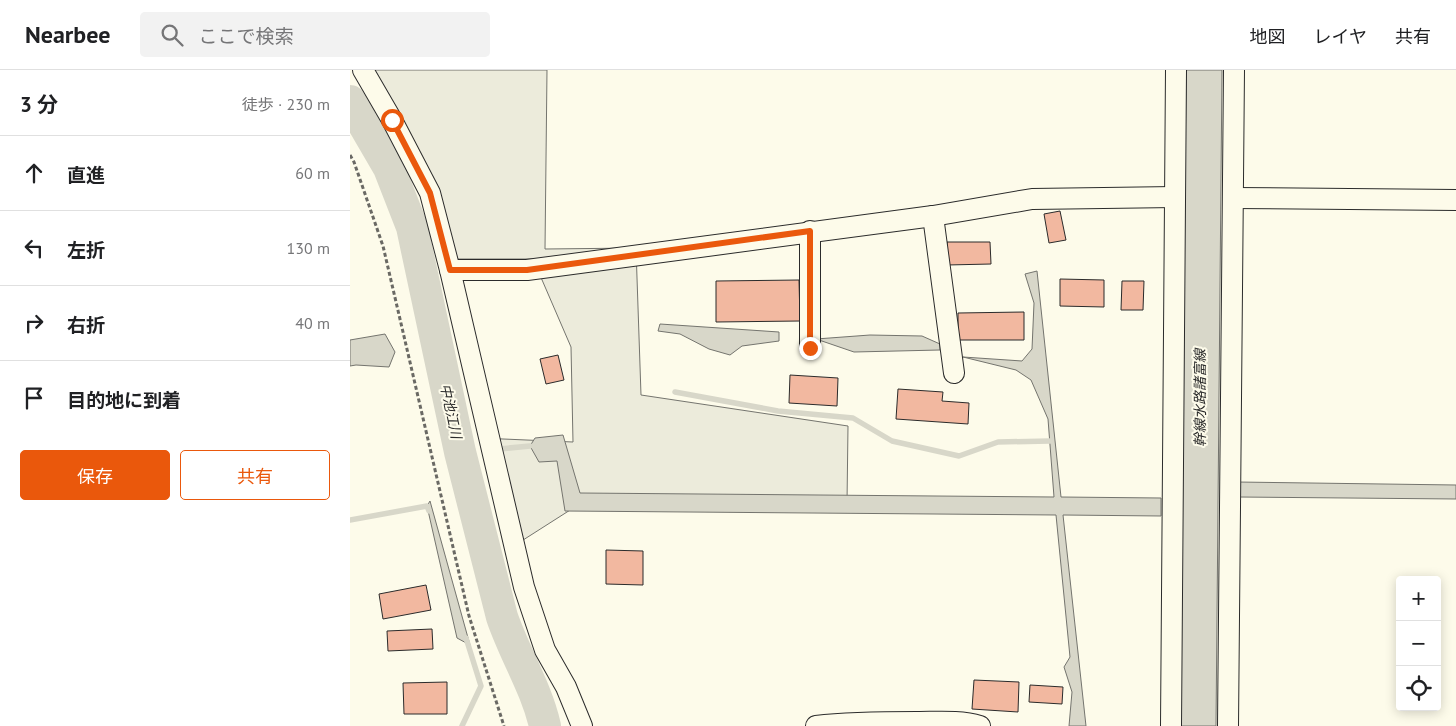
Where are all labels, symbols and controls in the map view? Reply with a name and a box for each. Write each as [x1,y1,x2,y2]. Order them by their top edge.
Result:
search box [140,12,490,57]
text: Nearbee [25,19,110,50]
icon: search [158,21,186,49]
text: ここで検索 [198,24,293,48]
text: 地図 [1250,25,1286,48]
text: レイヤ [1314,25,1367,48]
text: 共有 [1395,25,1431,48]
text: 3 分 [20,91,58,118]
text: 徒歩 · 230 m [242,94,330,114]
route start [381,109,404,132]
icon: ahead [20,159,48,187]
text: 直進 [67,163,105,187]
text: 60 m [295,163,330,183]
icon: left [20,234,48,262]
text: 左折 [67,238,105,262]
text: 130 m [287,238,330,258]
icon: right [20,309,48,337]
text: 右折 [67,313,105,337]
text: 40 m [295,313,330,333]
route end [799,337,822,360]
water label: 幹線水路諸富線 [1191,347,1209,447]
water label: 中池江川 [436,382,466,442]
icon: arrive [20,384,48,412]
text: 目的地に到着 [67,388,181,412]
button: 保存 [20,450,170,500]
button: 共有 [180,450,330,500]
map controls [1396,576,1441,711]
button: + [1396,576,1441,621]
button: − [1396,621,1441,666]
button: locate [1396,666,1441,711]

